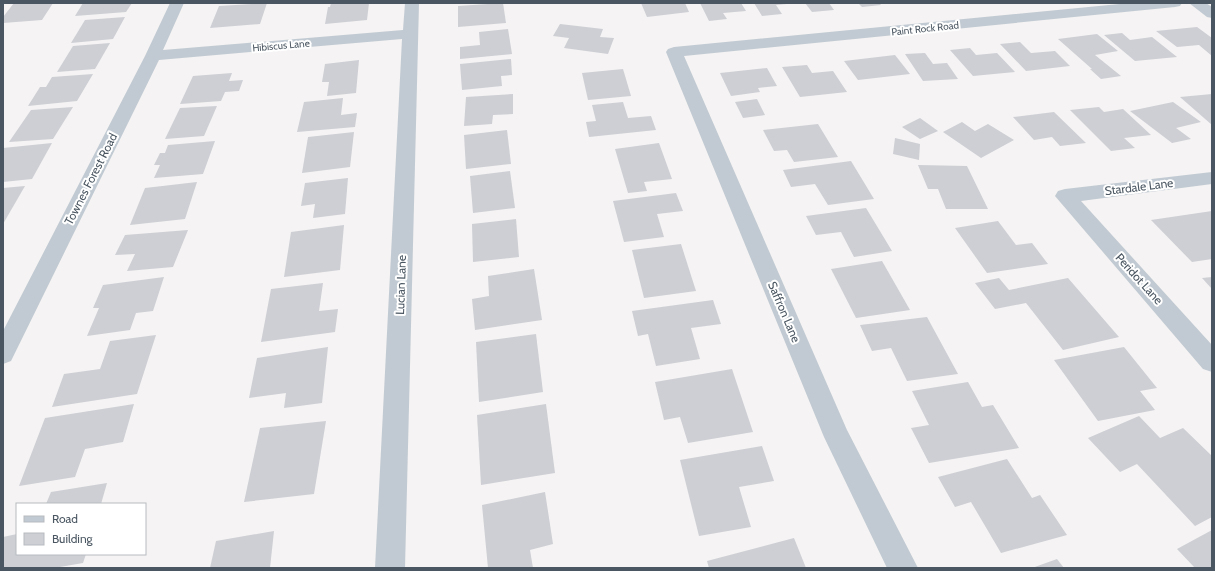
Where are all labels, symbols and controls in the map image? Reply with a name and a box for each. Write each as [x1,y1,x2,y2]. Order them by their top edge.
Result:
street label: Paint Rock Road [891,18,960,39]
street label: Hibiscus Lane [252,37,310,54]
street label: Townes Forest Road [61,130,120,227]
street label: Stardale Lane [1104,175,1174,198]
street label: Peridot Lane [1112,250,1166,307]
street label: Lucian Lane [392,255,409,315]
street label: Saffron Lane [765,279,804,345]
legend [16,503,146,555]
text: Road [52,511,78,526]
text: Building [52,531,94,546]

